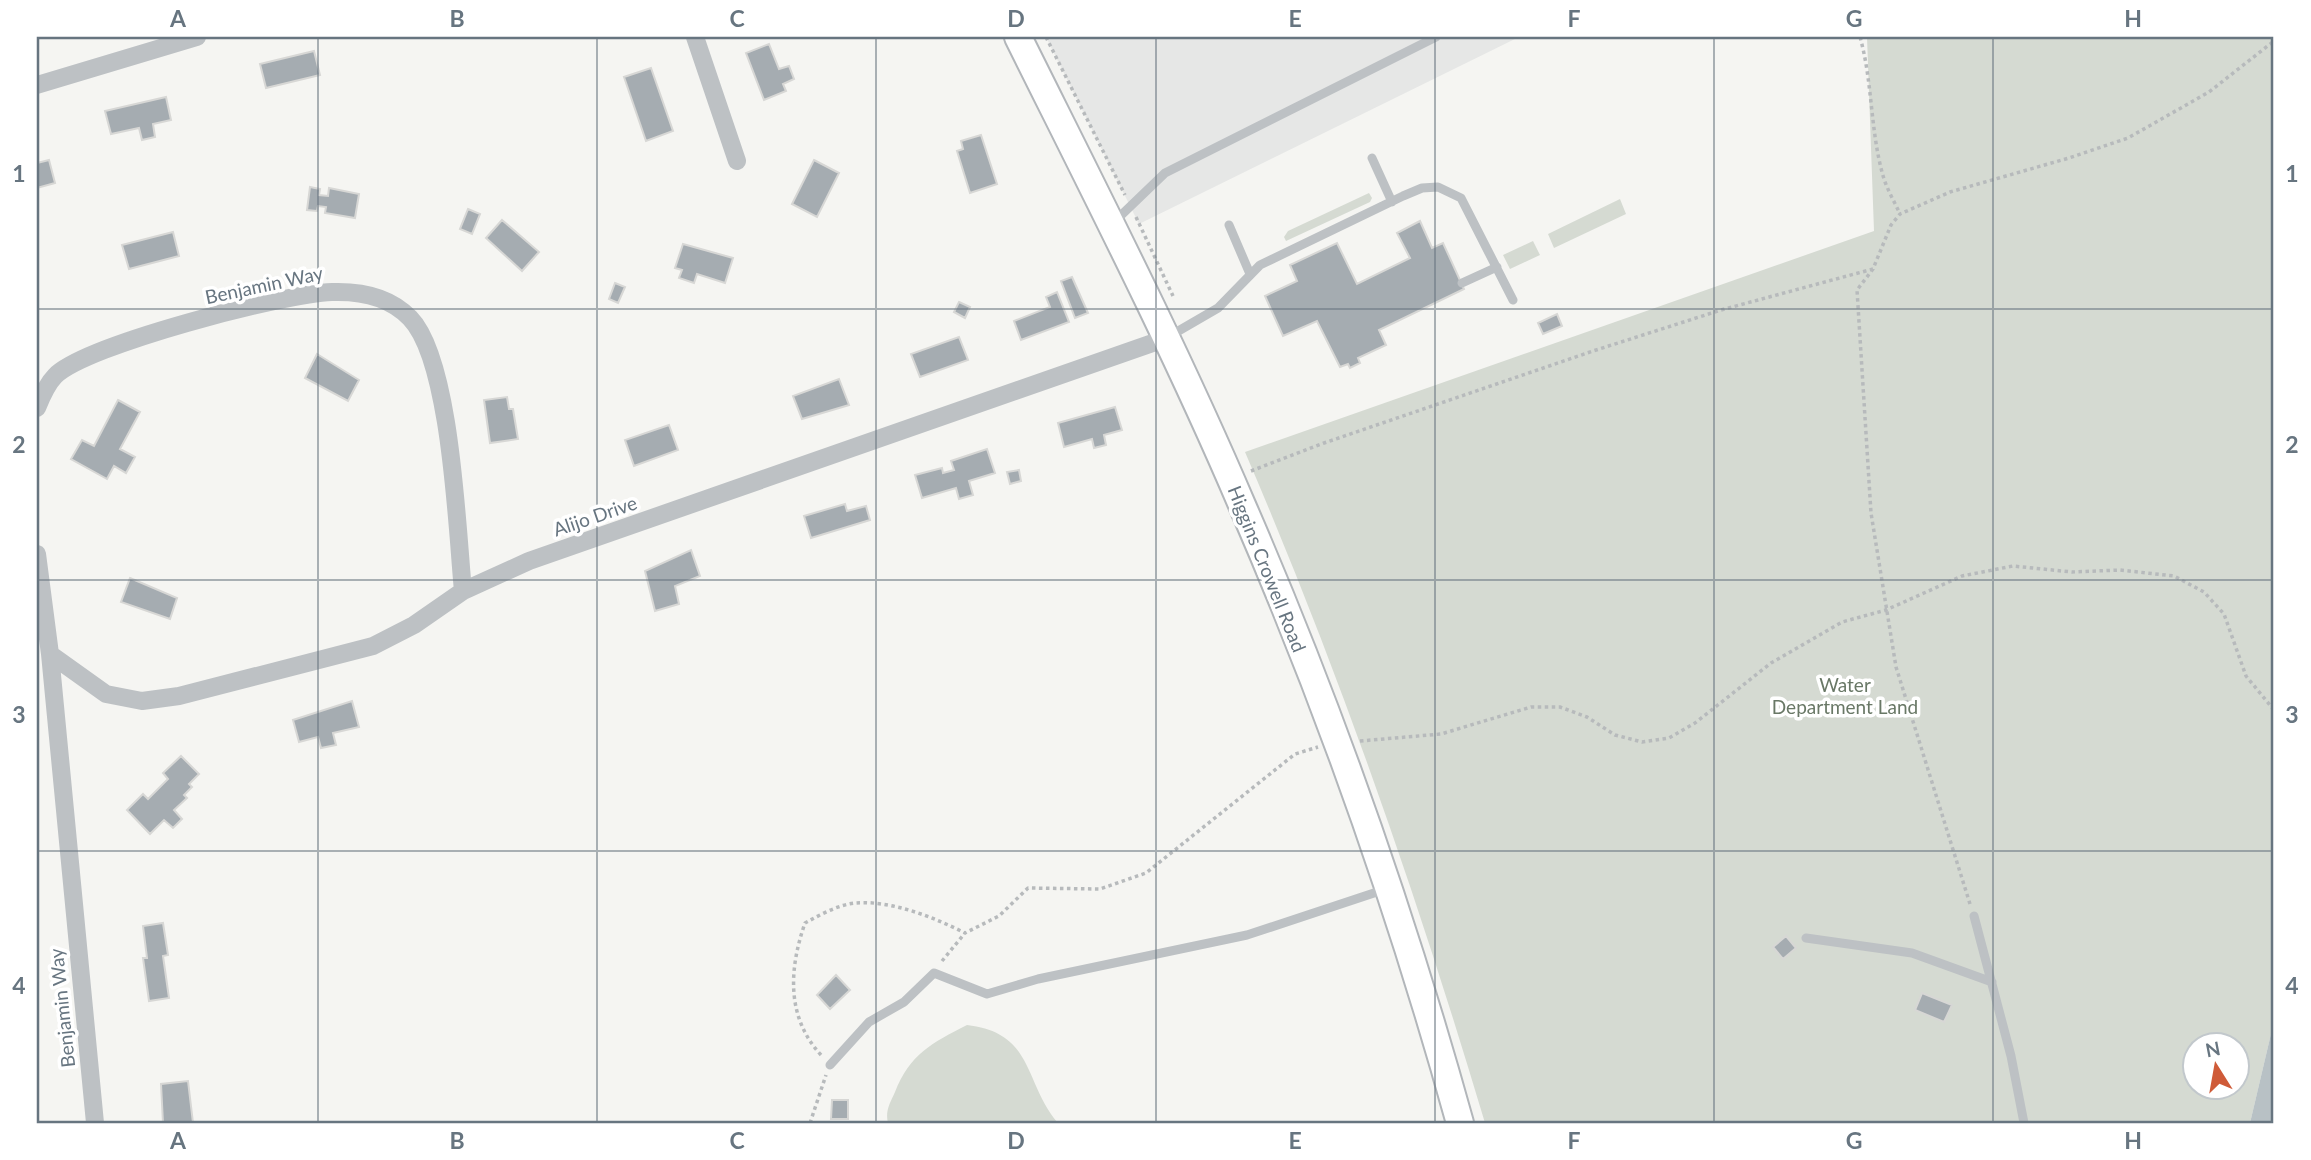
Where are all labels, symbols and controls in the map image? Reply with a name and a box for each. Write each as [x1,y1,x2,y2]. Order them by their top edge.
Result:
text: A [169,4,187,32]
text: B [449,4,465,32]
text: C [729,4,745,32]
text: D [1007,4,1025,32]
text: E [1288,4,1302,32]
text: F [1567,4,1581,32]
text: G [1846,4,1862,32]
text: H [2124,4,2142,32]
text: 1 [12,159,26,187]
text: 1 [2285,159,2299,187]
street label: Benjamin Way [203,261,325,308]
text: 2 [12,430,26,458]
text: 2 [2285,430,2299,458]
street label: Higgins Crowell Road [1224,482,1311,655]
street label: Alijo Drive [550,490,640,541]
park label: Water Department Land [1772,673,1918,718]
text: 3 [12,700,26,728]
text: 3 [2285,700,2299,728]
street label: Benjamin Way [44,947,79,1069]
text: 4 [12,971,26,999]
text: 4 [2285,971,2299,999]
north arrow [2182,1030,2252,1100]
text: N [2203,1036,2222,1062]
text: A [169,1126,187,1154]
text: B [449,1126,465,1154]
text: C [729,1126,745,1154]
text: D [1007,1126,1025,1154]
text: E [1288,1126,1302,1154]
text: F [1567,1126,1581,1154]
text: G [1846,1126,1862,1154]
text: H [2124,1126,2142,1154]

